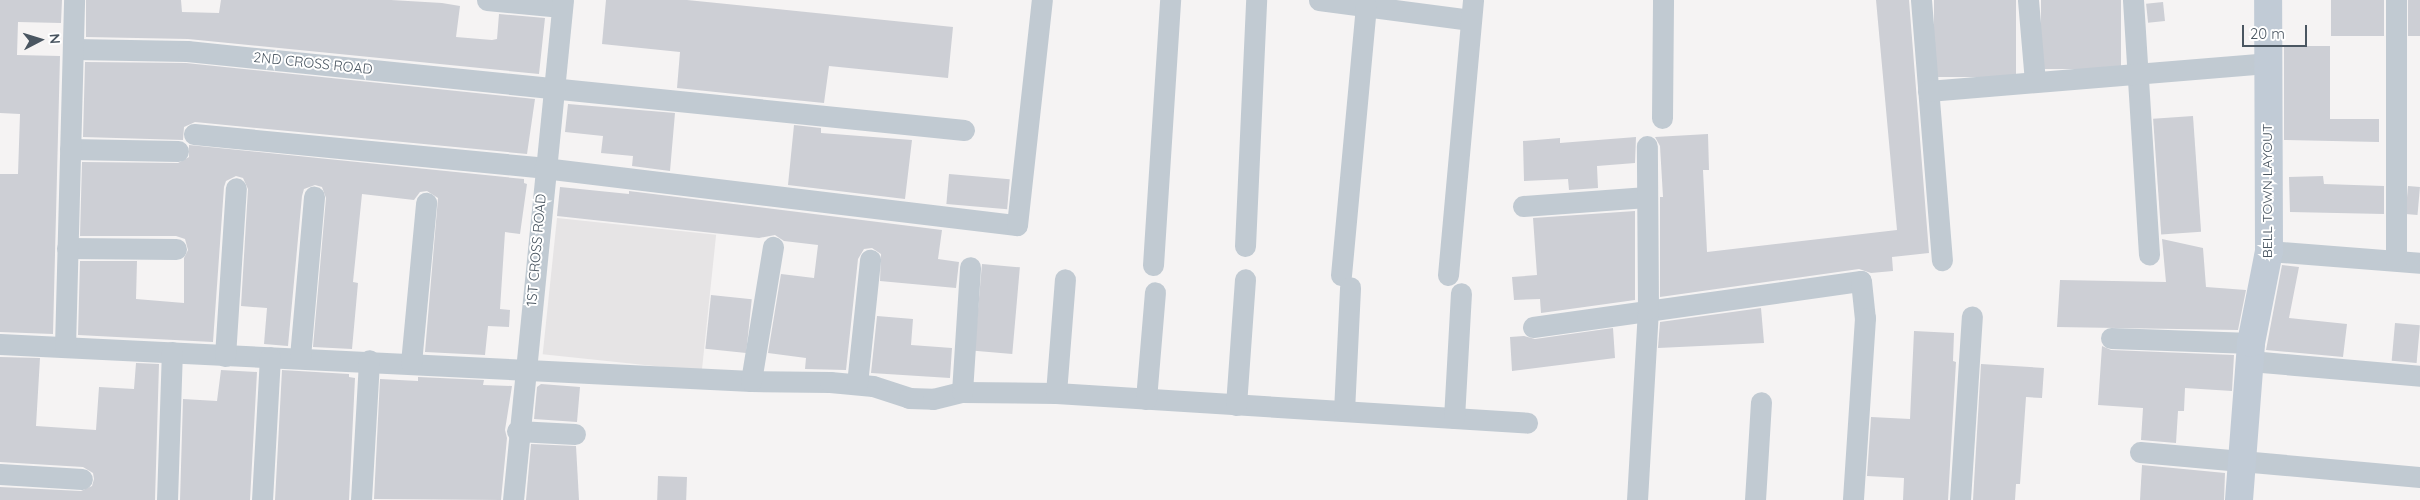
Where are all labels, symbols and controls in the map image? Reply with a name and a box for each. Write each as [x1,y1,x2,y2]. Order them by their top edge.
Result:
north arrow [15,15,65,65]
scale bar [2245,15,2310,47]
text: 20 m [2250,24,2285,43]
text: N [46,33,64,45]
street label: 2ND CROSS ROAD [253,48,373,78]
street label: BELL TOWN LAYOUT [2259,124,2275,258]
street label: 1ST CROSS ROAD [523,193,549,307]

